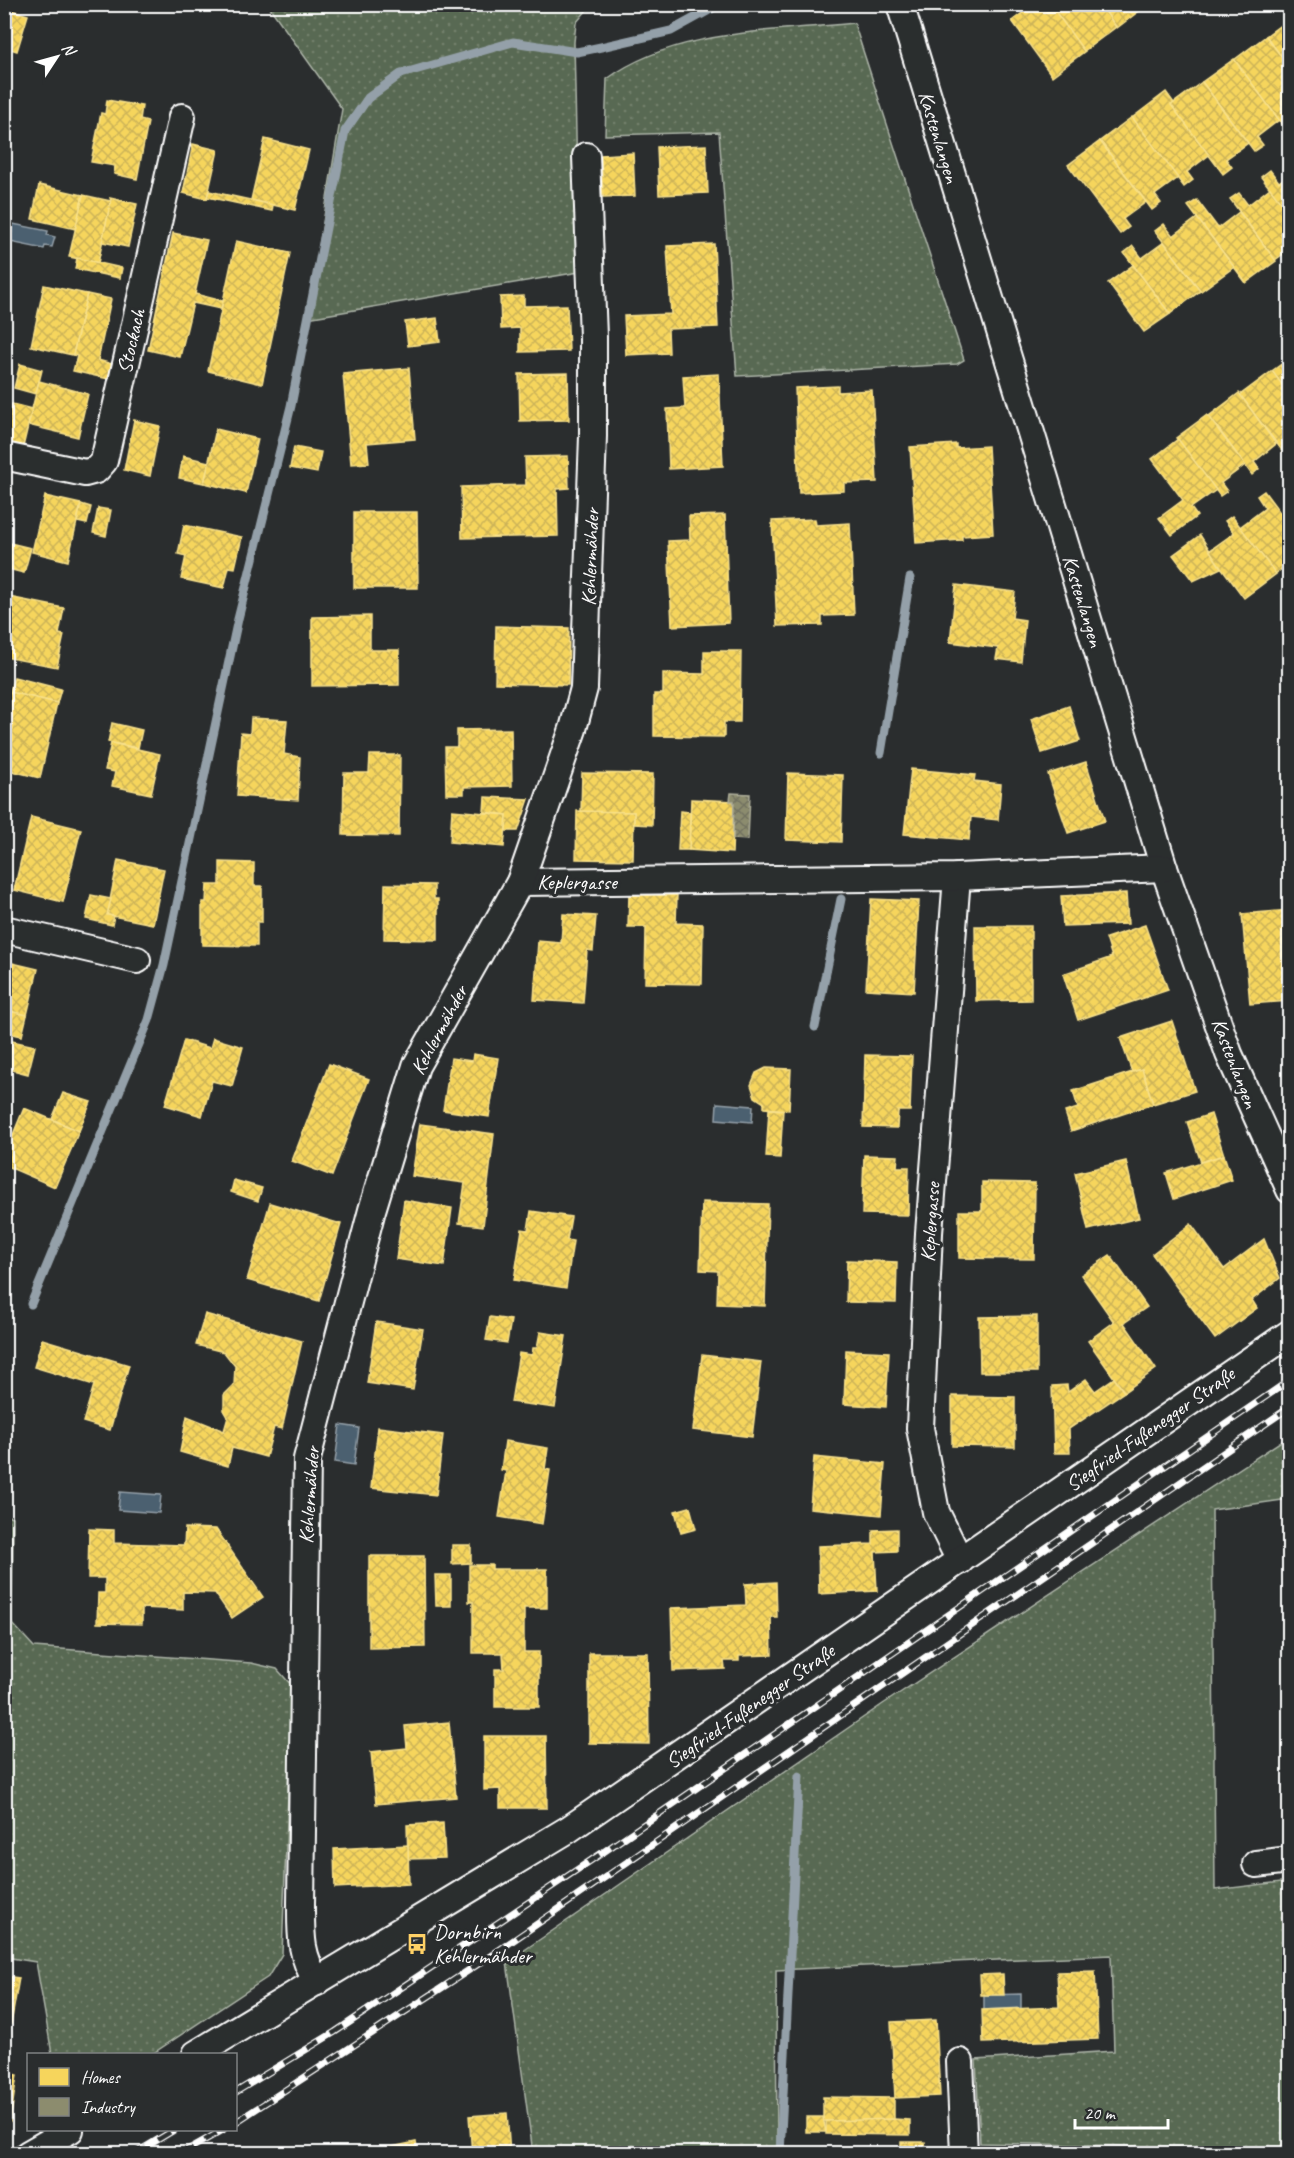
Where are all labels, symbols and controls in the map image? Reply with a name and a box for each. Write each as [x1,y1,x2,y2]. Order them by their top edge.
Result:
north arrow [27,27,87,87]
text: N [57,39,81,61]
street label: Kastenlangen [913,88,965,187]
street label: Stockach [111,305,151,376]
street label: Kehlermähder [575,506,605,606]
street label: Kastenlangen [1057,552,1109,651]
street label: Keplergasse [537,869,619,895]
street label: Kehlermähder [405,980,474,1079]
street label: Kastenlangen [1206,1014,1264,1112]
street label: Keplergasse [914,1179,946,1263]
street label: Siegfried-Fußenegger Straße [1060,1360,1241,1497]
street label: Kehlermähder [293,1444,325,1545]
street label: Siegfried-Fußenegger Straße [660,1637,841,1774]
place label: Dornbirn Kehlermähder [434,1919,533,1969]
bus stop icon: Dornbirn Kehlermähder [405,1932,429,1956]
legend [27,2053,237,2131]
text: Homes [81,2066,121,2088]
scale bar [1075,2092,1168,2130]
text: Industry [81,2096,136,2118]
text: 20 m [1084,2102,1117,2124]

